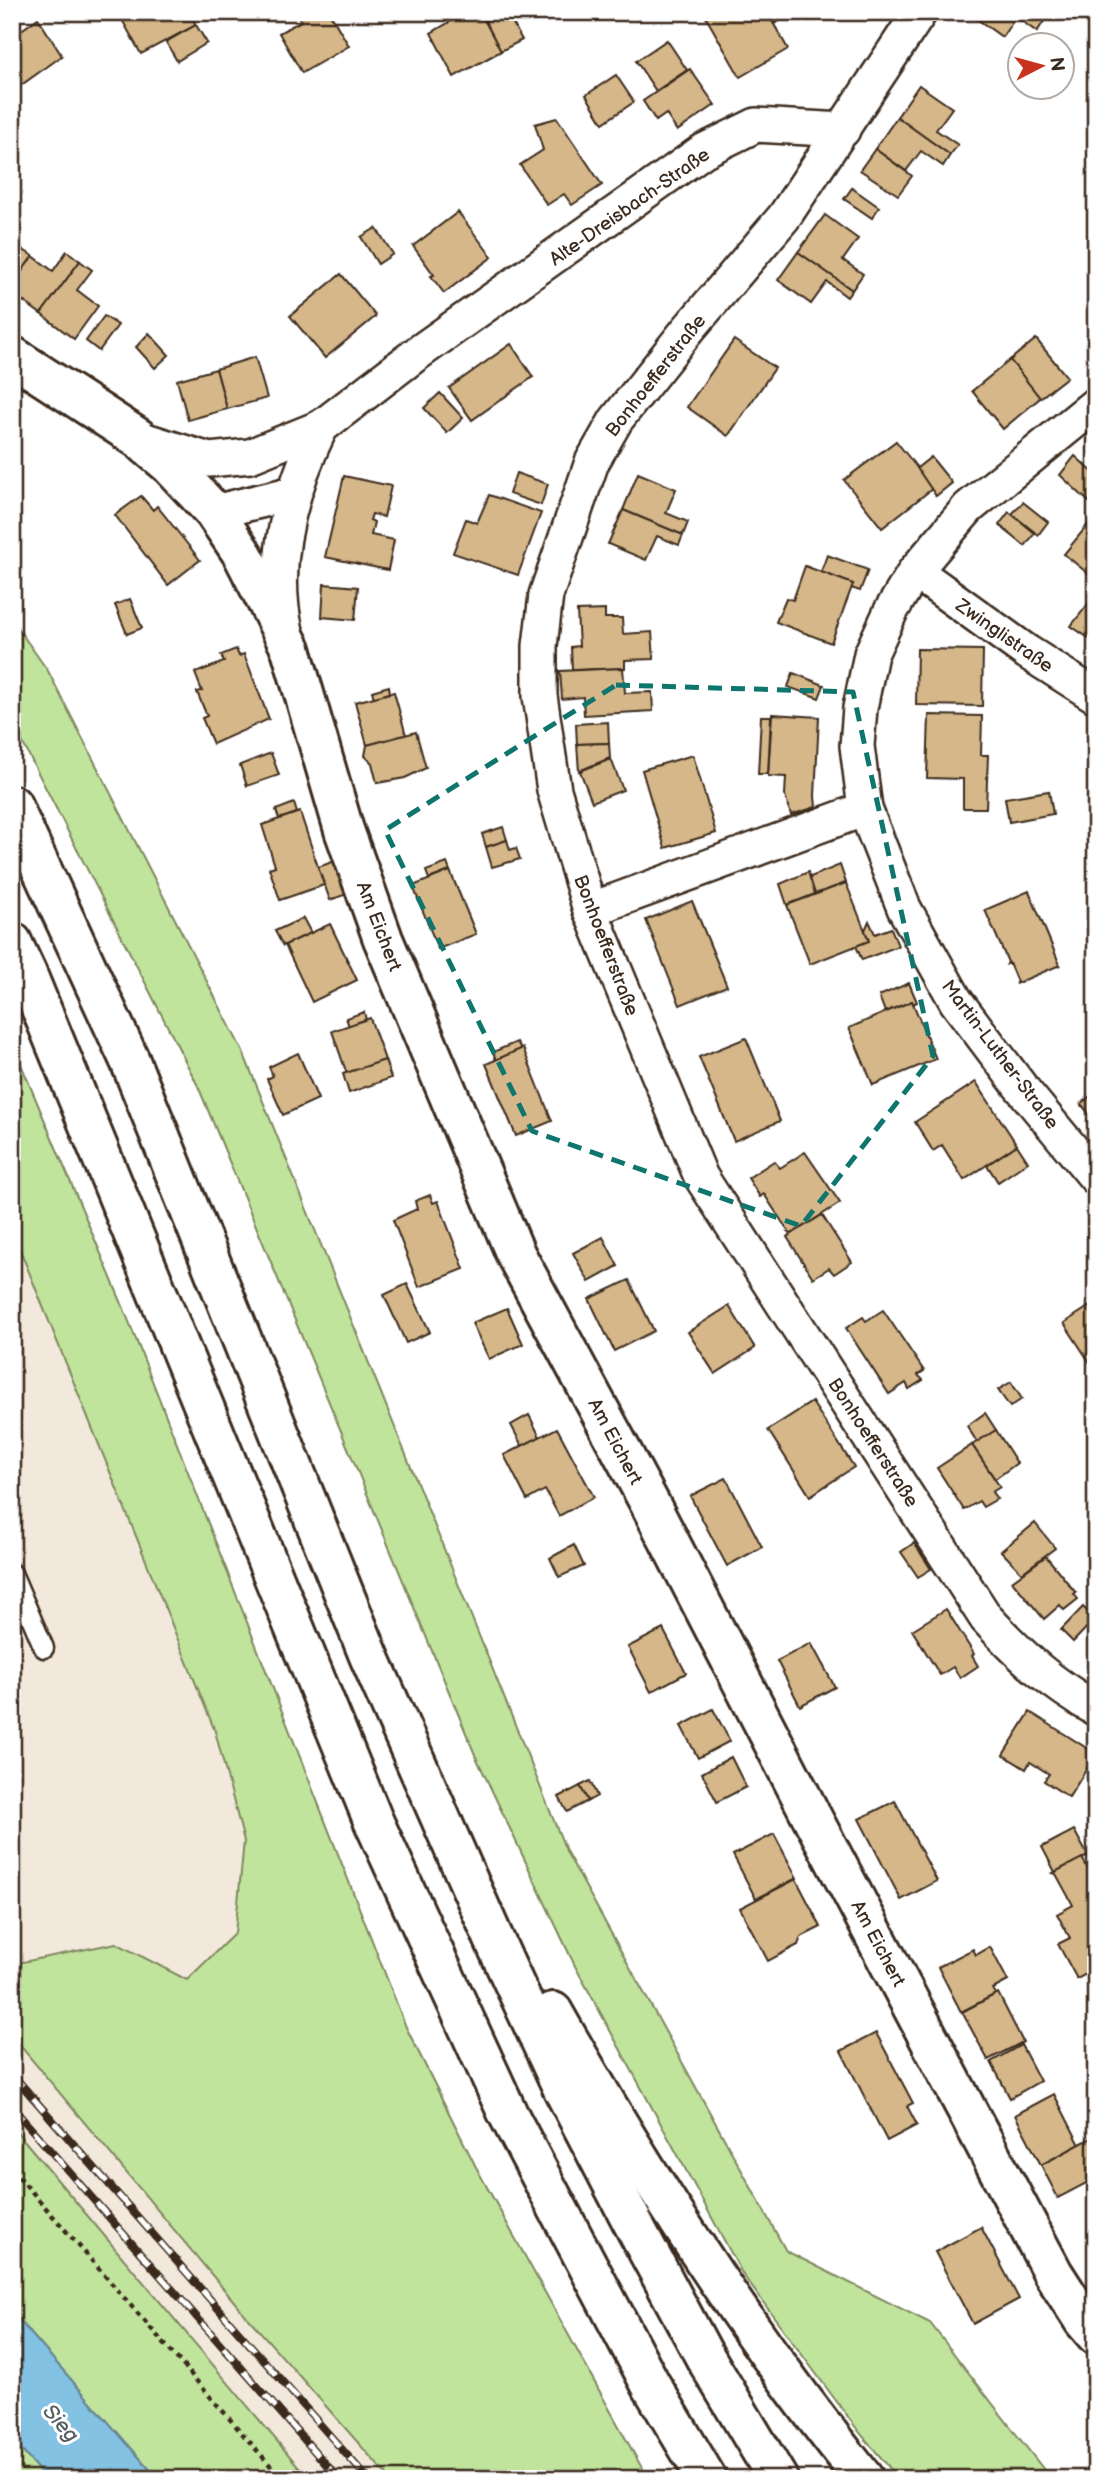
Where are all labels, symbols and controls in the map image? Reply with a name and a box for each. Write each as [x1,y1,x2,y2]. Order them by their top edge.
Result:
north arrow [1006,32,1076,102]
text: N [1044,56,1069,73]
street label: Alte-Dreisbach-Straße [545,143,714,271]
street label: Bonhoefferstraße [601,310,711,442]
street label: Zwinglistraße [950,594,1057,678]
street label: Bonhoefferstraße [568,872,643,1019]
street label: Am Eichert [351,878,406,975]
street label: Martin-Luther-Straße [936,976,1063,1134]
street label: Bonhoefferstraße [822,1374,923,1512]
street label: Am Eichert [582,1395,647,1489]
street label: Am Eichert [845,1897,910,1991]
water label: Sieg [37,2399,84,2448]

